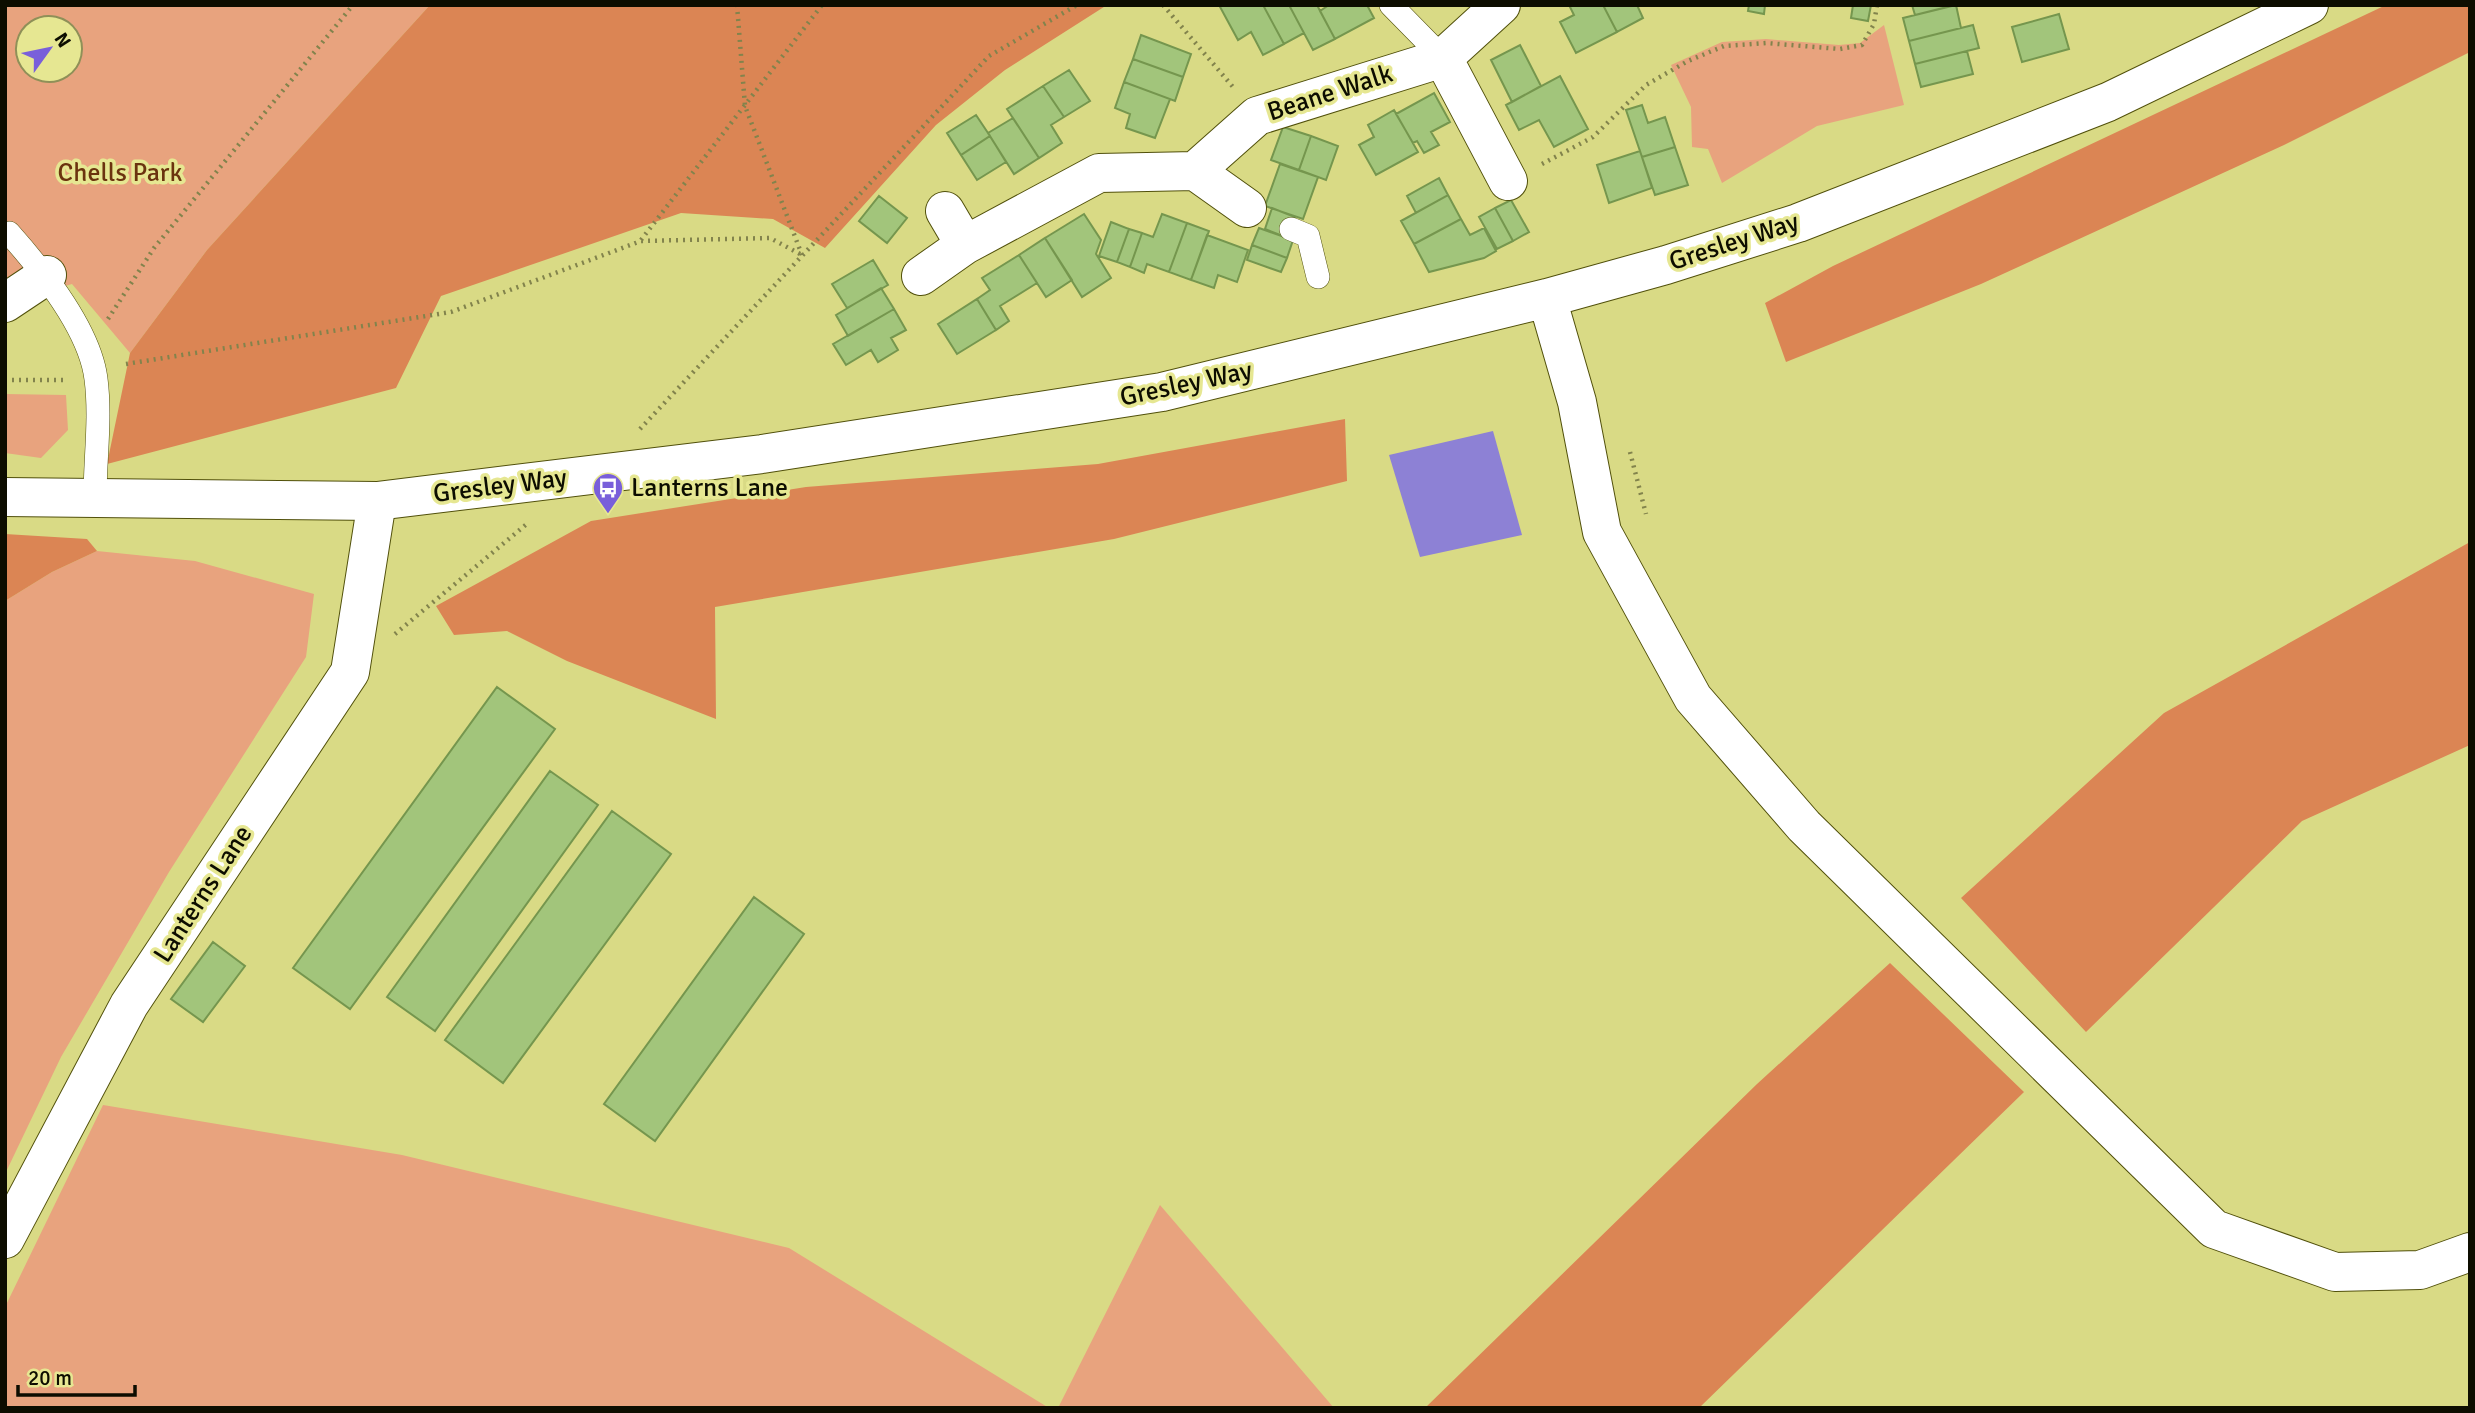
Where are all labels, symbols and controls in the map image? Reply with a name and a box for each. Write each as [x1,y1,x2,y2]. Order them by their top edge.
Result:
north arrow [14,14,84,84]
text: N [49,28,76,52]
street label: Beane Walk [1263,58,1397,128]
park label: Chells Park [58,157,182,189]
street label: Gresley Way [1665,206,1803,278]
street label: Gresley Way [1117,354,1255,414]
street label: Gresley Way [431,462,569,510]
bus stop icon: Lanterns Lane [591,471,625,515]
place label: Lanterns Lane [631,472,788,504]
street label: Lanterns Lane [147,819,259,969]
scale bar [18,1354,135,1398]
text: 20 m [28,1365,72,1391]

